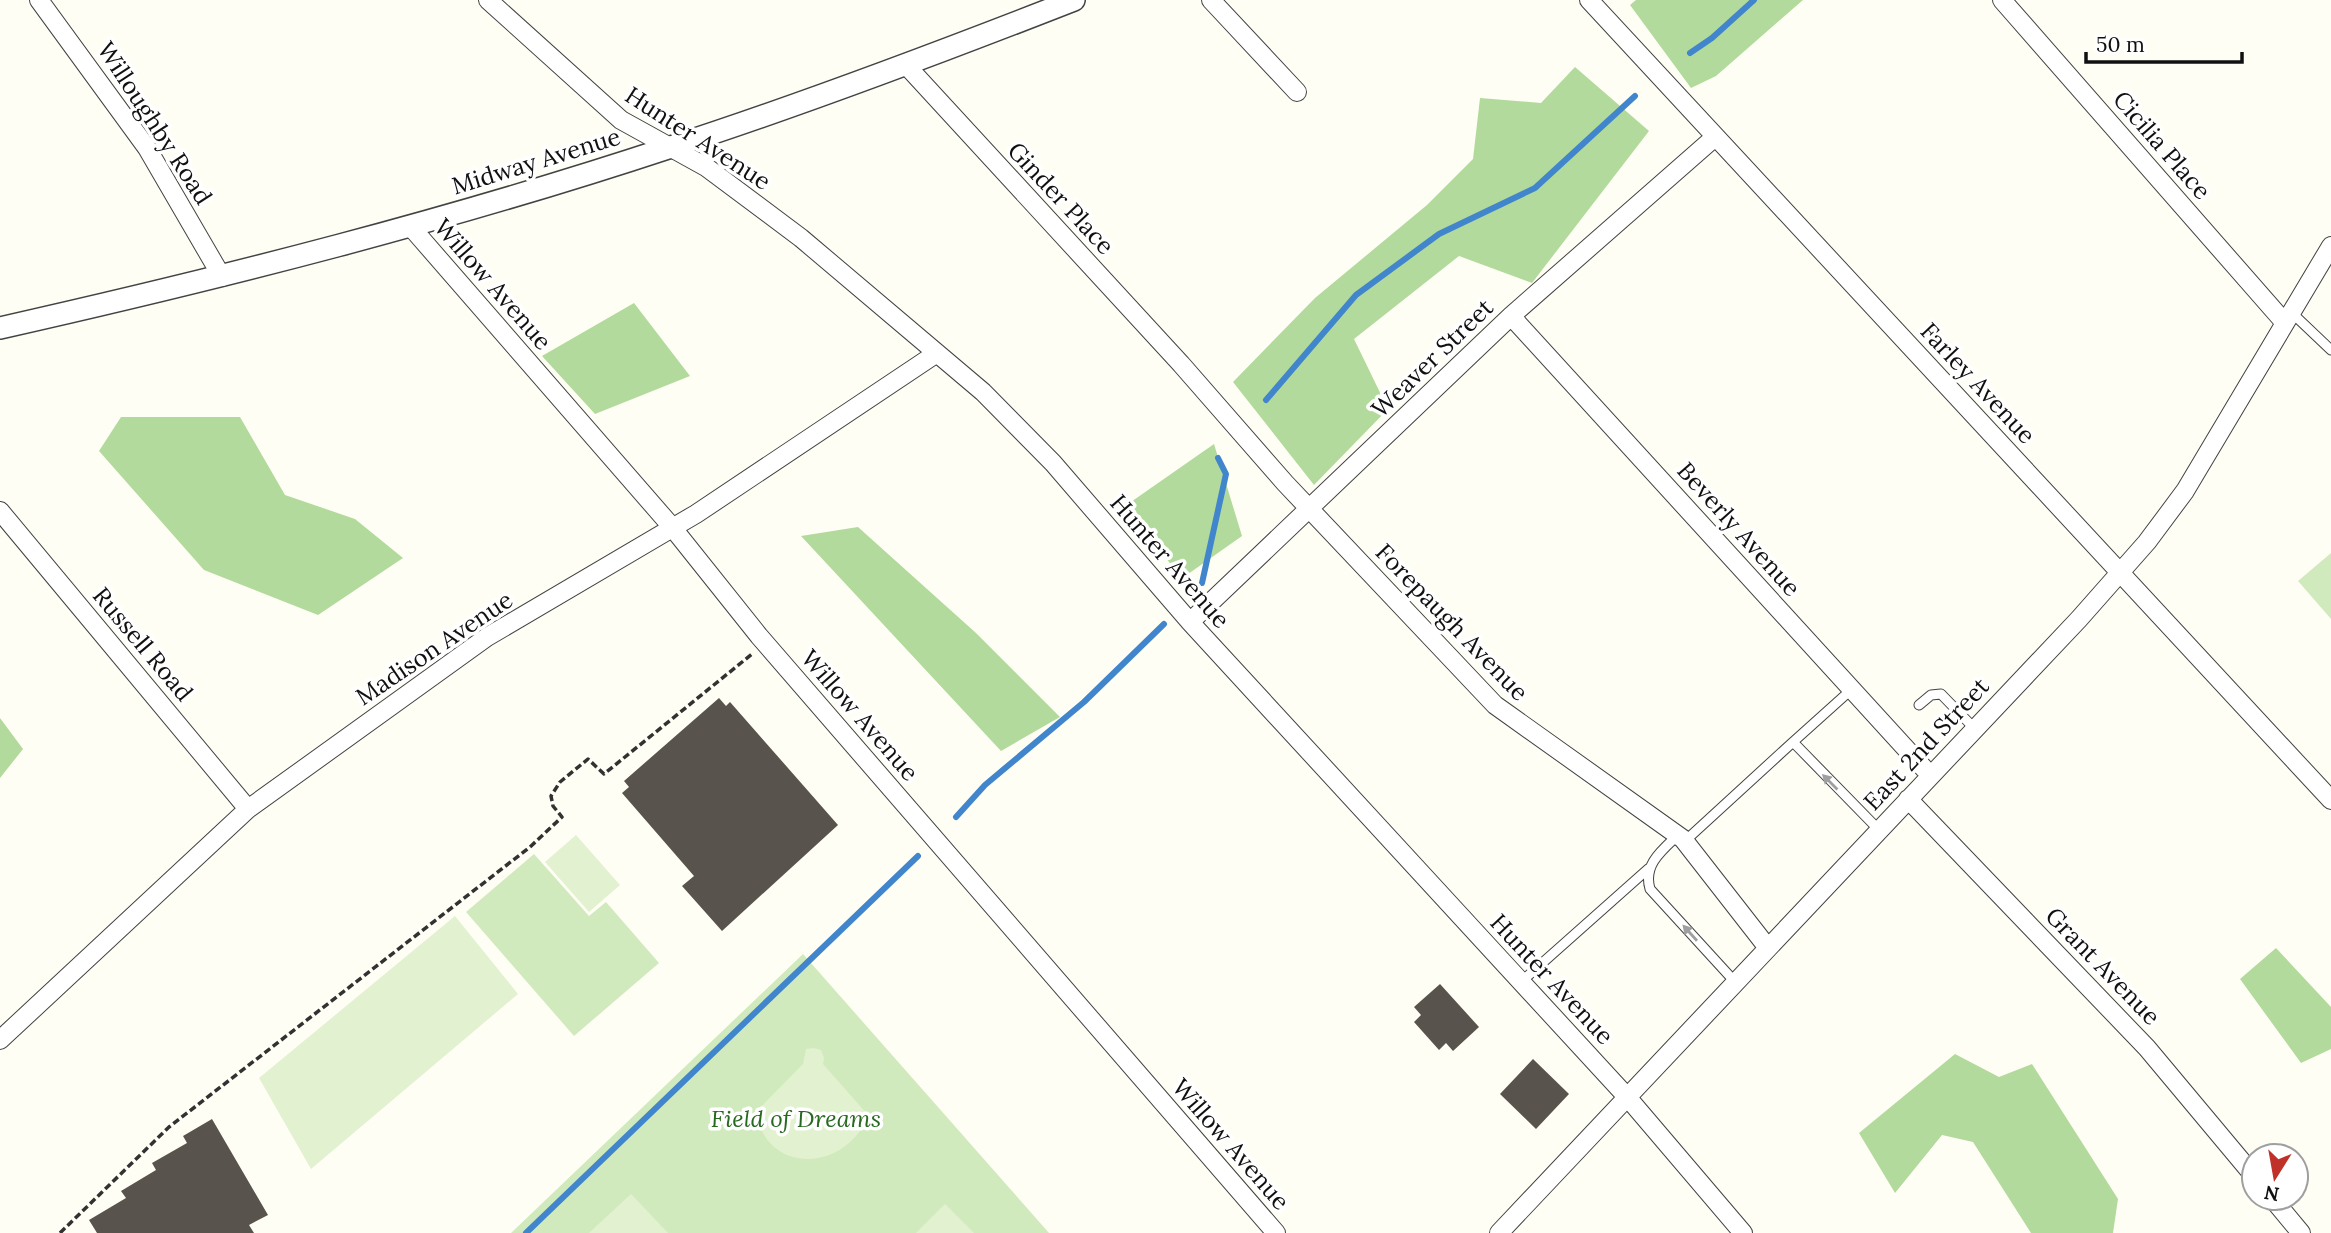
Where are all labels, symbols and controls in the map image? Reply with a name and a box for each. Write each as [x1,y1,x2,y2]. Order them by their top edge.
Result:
scale bar [2086,21,2242,65]
text: 50 m [2096,31,2145,58]
street label: Willoughby Road [91,36,219,210]
street label: Hunter Avenue [619,79,777,197]
street label: Cicilia Place [2106,84,2218,206]
street label: Midway Avenue [448,121,624,201]
street label: Ginder Place [1001,135,1121,261]
street label: Willow Avenue [427,212,559,356]
street label: Weaver Street [1364,292,1500,424]
street label: Farley Avenue [1914,316,2042,450]
street label: Beverly Avenue [1671,455,1807,603]
street label: Hunter Avenue [1103,488,1237,634]
street label: Forepaugh Avenue [1369,537,1535,707]
street label: Russell Road [86,581,200,707]
street label: Madison Avenue [349,584,519,712]
street label: Willow Avenue [794,643,926,787]
street label: East 2nd Street [1857,671,1996,817]
one-way arrow [1822,773,1839,790]
street label: Grant Avenue [2039,900,2167,1032]
street label: Hunter Avenue [1484,907,1620,1051]
one-way arrow [1682,924,1698,942]
street label: Willow Avenue [1165,1072,1297,1216]
park label: Field of Dreams [711,1103,881,1134]
north arrow [2240,1142,2310,1212]
text: N [2262,1180,2281,1207]

